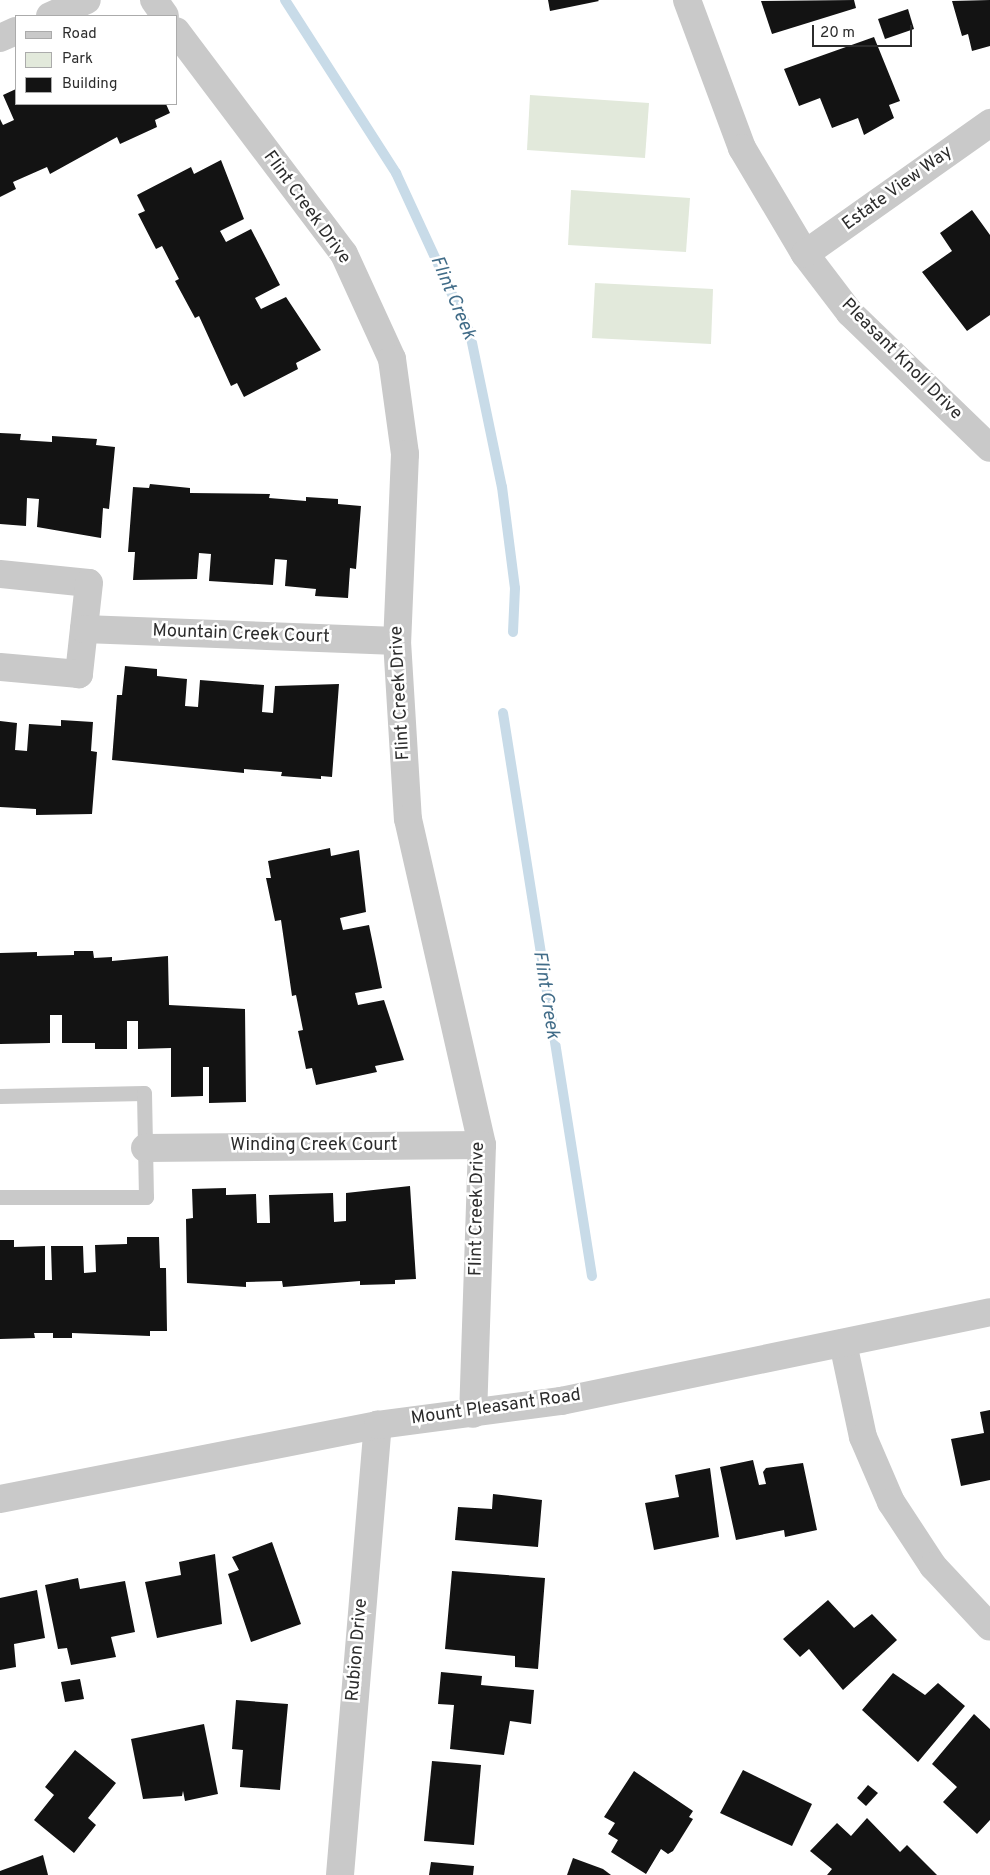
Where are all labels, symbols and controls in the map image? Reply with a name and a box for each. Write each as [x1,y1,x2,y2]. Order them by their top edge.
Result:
legend [15,15,178,105]
scale bar [815,15,915,47]
text: 20 m [820,24,855,43]
text: Road [62,25,97,44]
text: Park [62,50,93,69]
text: Building [62,75,117,94]
street label: Estate View Way [838,142,958,236]
street label: Flint Creek Drive [258,147,354,269]
water label: Flint Creek [424,253,480,343]
street label: Pleasant Knoll Drive [836,295,966,425]
street label: Mountain Creek Court [152,621,330,649]
street label: Flint Creek Drive [387,625,415,761]
water label: Flint Creek [527,949,563,1041]
street label: Winding Creek Court [230,1135,398,1157]
street label: Flint Creek Drive [466,1142,490,1276]
street label: Mount Pleasant Road [410,1385,582,1431]
street label: Rubion Drive [343,1598,373,1702]

